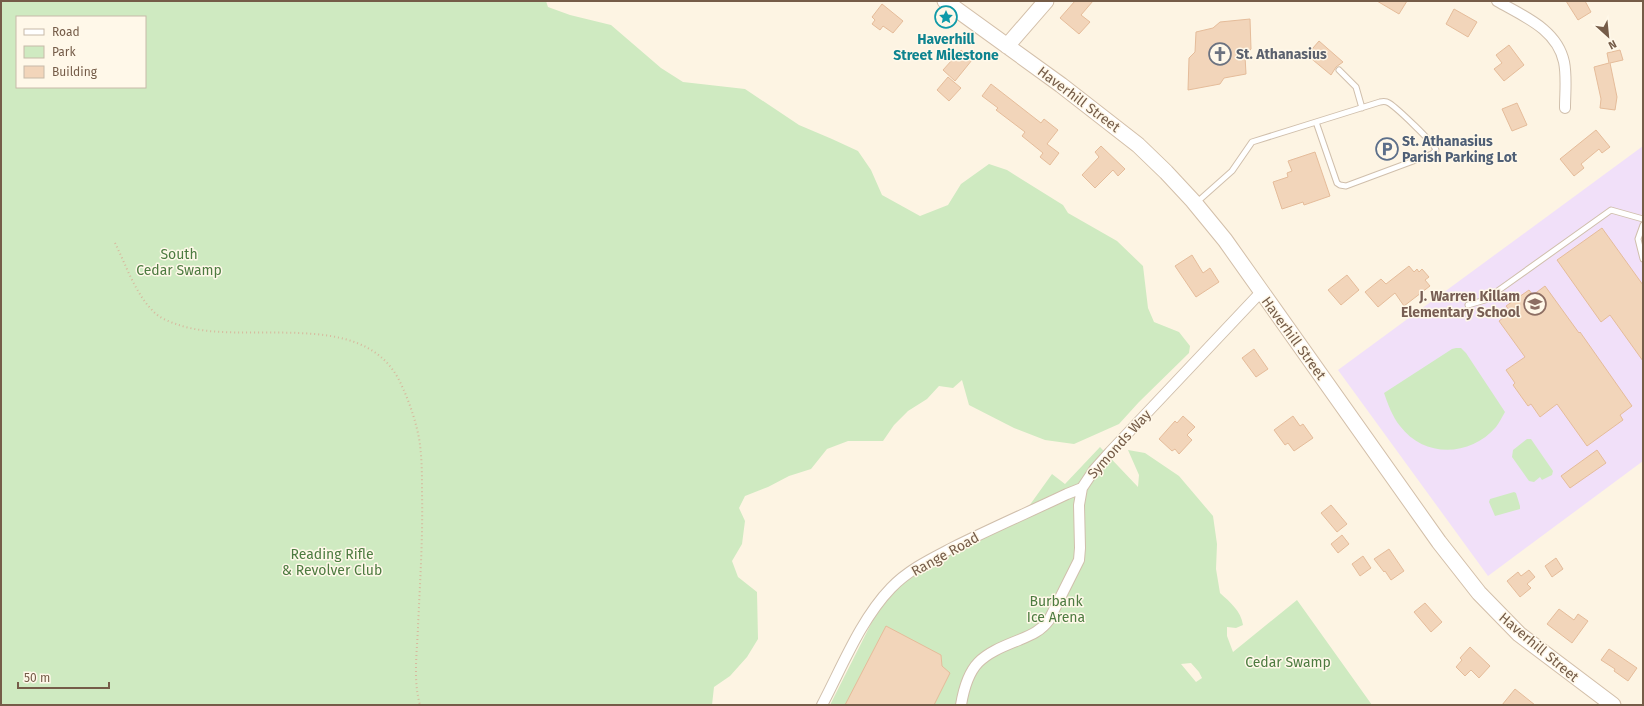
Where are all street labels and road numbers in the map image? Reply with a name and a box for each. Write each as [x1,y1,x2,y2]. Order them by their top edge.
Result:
street label: Haverhill Street [1034,63,1124,136]
street label: Haverhill Street [1258,293,1330,384]
street label: Symonds Way [1084,406,1155,482]
street label: Range Road [908,529,982,580]
street label: Haverhill Street [1495,609,1583,686]

